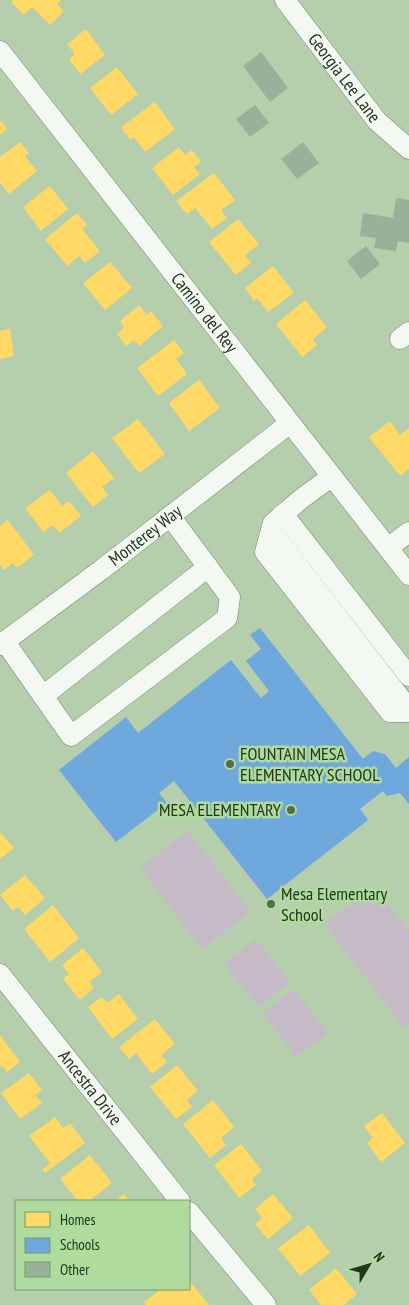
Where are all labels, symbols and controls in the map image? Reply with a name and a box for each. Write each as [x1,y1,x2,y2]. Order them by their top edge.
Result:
street label: Georgia Lee Lane [303,28,386,127]
street label: Camino del Rey [166,268,243,357]
street label: Monterey Way [104,499,187,571]
place label: FOUNTAIN MESA ELEMENTARY SCHOOL [240,742,380,786]
marker: FOUNTAIN MESA ELEMENTARY SCHOOL [224,758,236,770]
place label: MESA ELEMENTARY [159,798,282,821]
marker: MESA ELEMENTARY [285,804,297,816]
place label: Mesa Elementary School [281,882,387,926]
marker: Mesa Elementary School [265,898,277,910]
street label: Ancestra Drive [54,1045,127,1130]
legend [15,1200,190,1290]
text: Homes [60,1210,96,1229]
text: Schools [60,1235,100,1254]
north arrow [344,1240,394,1290]
text: N [370,1248,389,1266]
text: Other [60,1260,90,1279]

